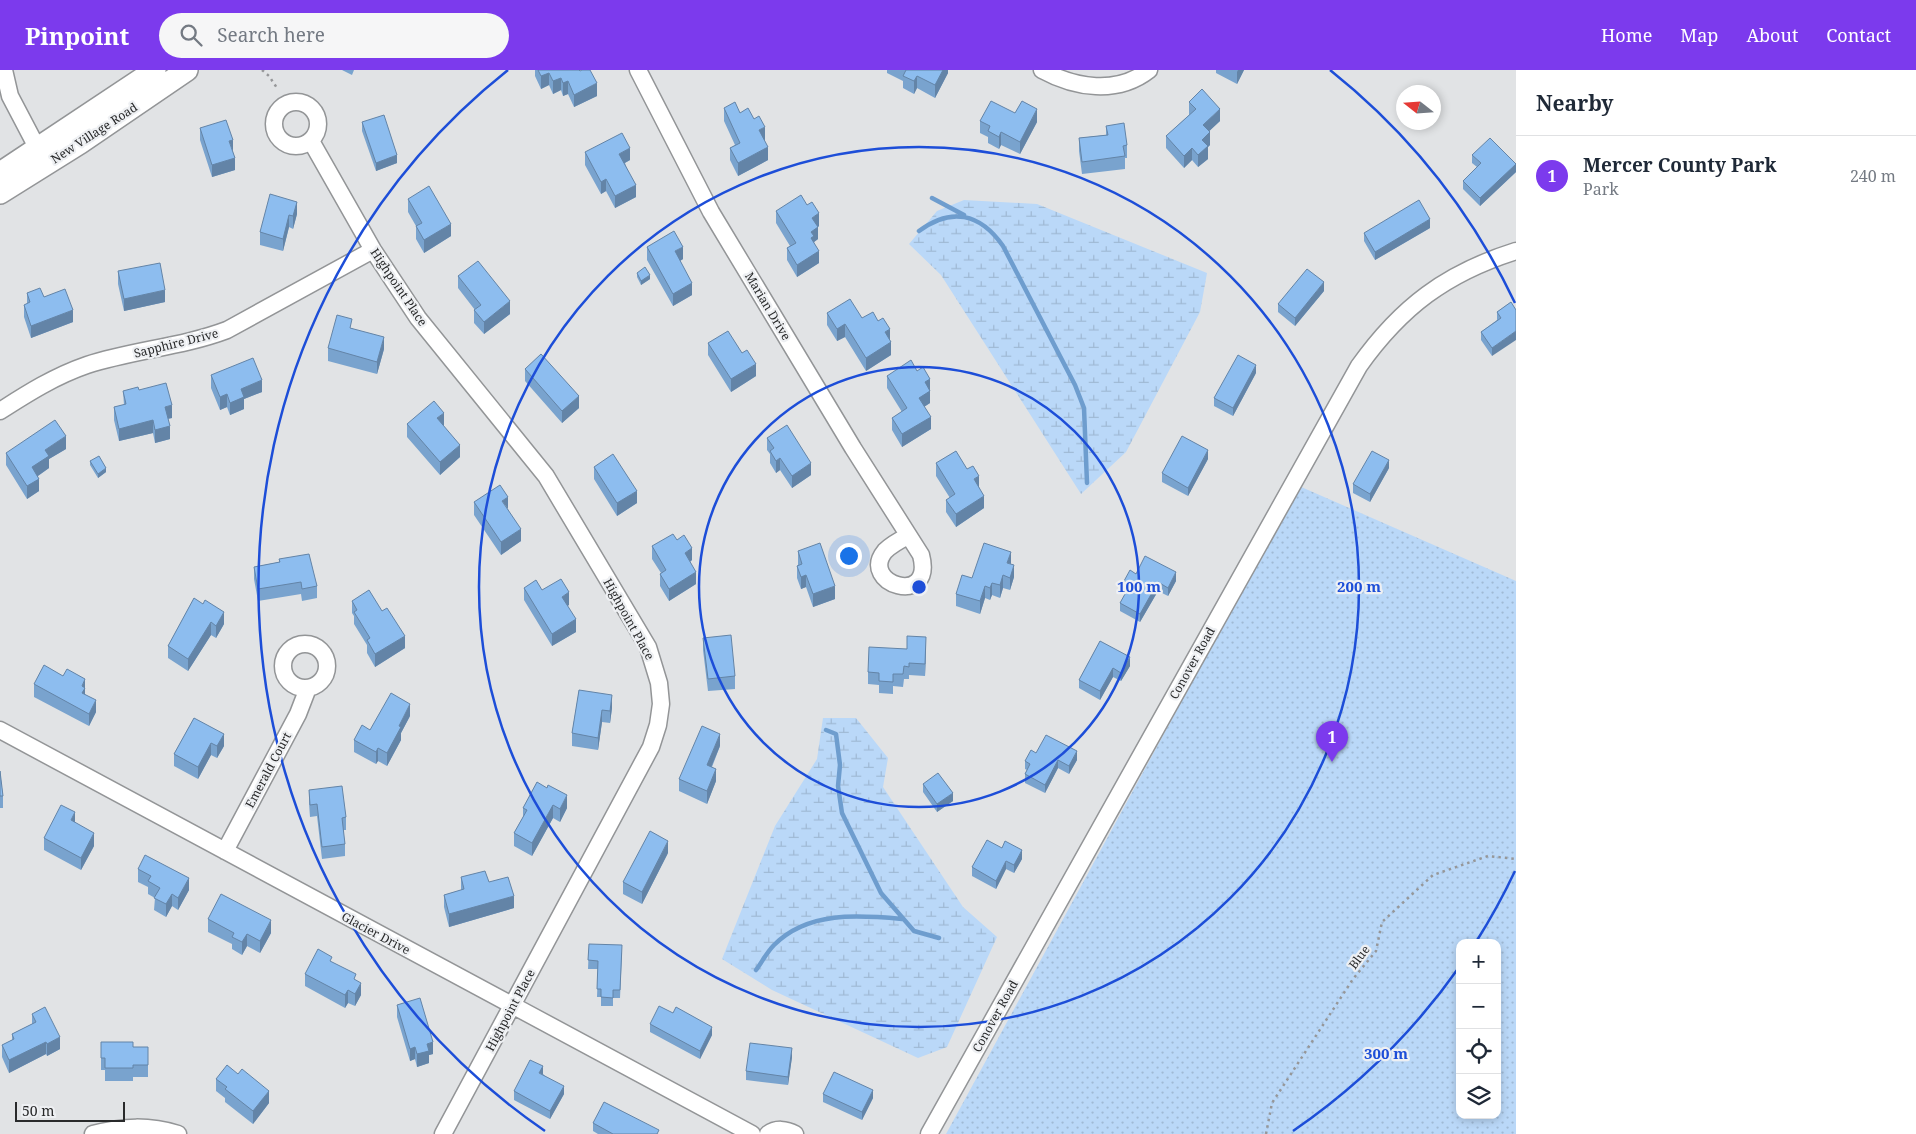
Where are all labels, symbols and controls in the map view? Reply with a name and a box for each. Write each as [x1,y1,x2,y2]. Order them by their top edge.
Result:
search box [159,13,509,58]
text: Pinpoint [25,19,129,52]
icon: search [177,21,205,49]
text: Search here [217,22,325,48]
text: Home [1601,23,1652,47]
text: Map [1680,23,1718,47]
text: About [1746,23,1798,47]
text: Contact [1826,23,1891,47]
north arrow [1396,85,1441,130]
text: Nearby [1536,89,1614,117]
street label: New Village Road [47,98,141,167]
text: Mercer County Park [1583,152,1777,178]
text: 1 [1547,165,1557,187]
text: 240 m [1850,165,1896,187]
text: Park [1583,178,1619,200]
street label: Highpoint Place [367,245,431,329]
street label: Marian Drive [741,269,795,343]
street label: Sapphire Drive [132,324,220,362]
your location [836,543,862,569]
street label: Highpoint Place [600,575,658,663]
text: 100 m [1117,576,1161,596]
text: 200 m [1337,576,1381,596]
centre of rings [910,578,928,596]
street label: Conover Road [1165,623,1219,702]
pin: 1 [1316,721,1348,762]
street label: Emerald Court [241,729,295,811]
street label: Glacier Drive [339,908,413,958]
map controls [1456,939,1501,1119]
button: + [1456,939,1501,984]
street label: Blue [1345,942,1373,972]
street label: Highpoint Place [481,966,539,1054]
street label: Conover Road [968,976,1022,1055]
button: − [1456,984,1501,1029]
button: locate [1456,1029,1501,1074]
text: 300 m [1364,1043,1408,1063]
button: layers [1456,1074,1501,1119]
scale bar [15,1099,125,1122]
text: 50 m [22,1101,55,1120]

